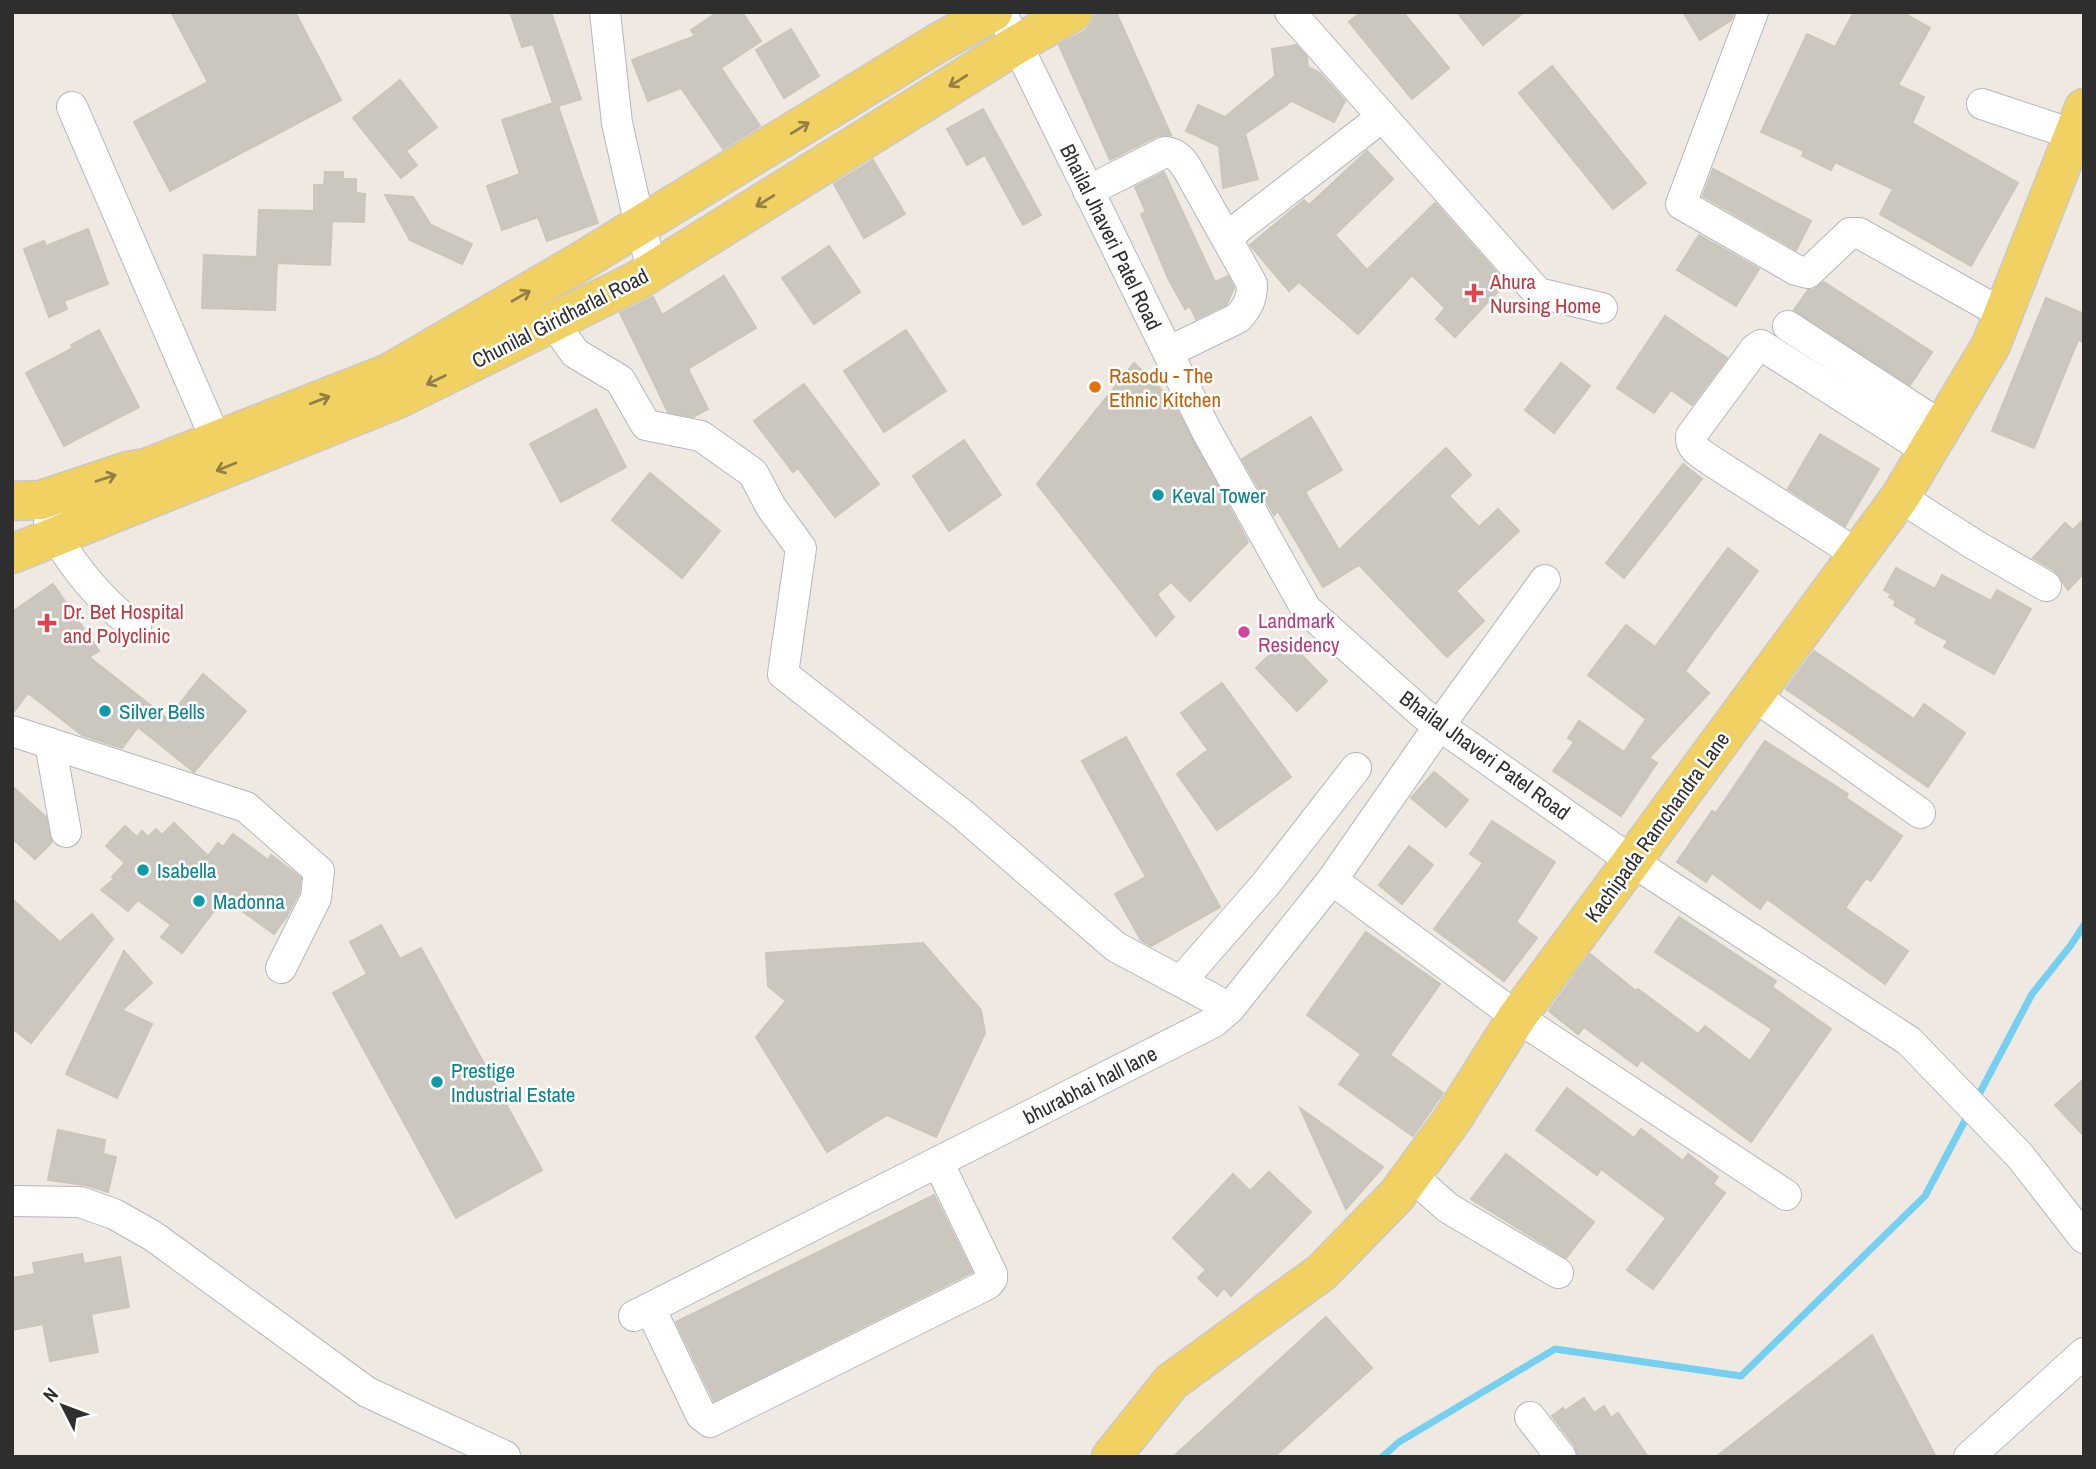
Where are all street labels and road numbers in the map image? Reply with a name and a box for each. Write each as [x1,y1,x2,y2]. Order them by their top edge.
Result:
street label: Bhailal Jhaveri Patel Road [1053,139,1169,335]
street label: Chunilal Giridharlal Road [467,261,653,375]
street label: Bhailal Jhaveri Patel Road [1394,683,1576,827]
street label: Kachipada Ramchandra Lane [1578,726,1736,928]
street label: bhurabhai hall lane [1018,1039,1162,1131]

